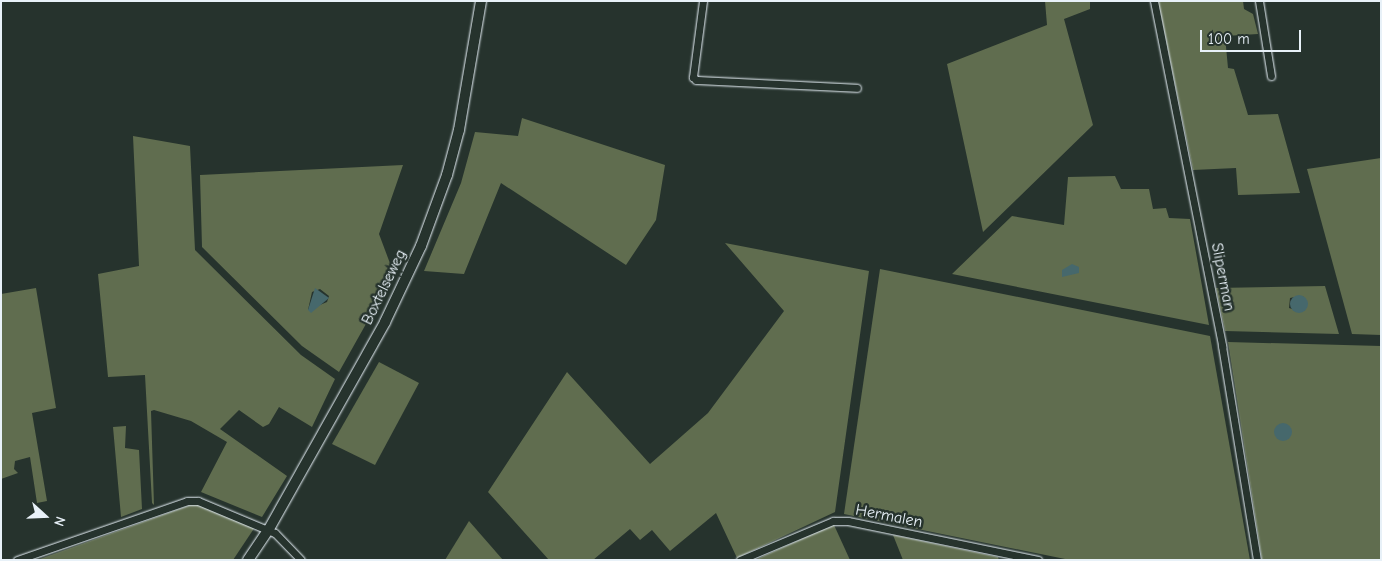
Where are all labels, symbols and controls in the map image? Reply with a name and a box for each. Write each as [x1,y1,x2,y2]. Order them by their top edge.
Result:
scale bar [1202,20,1303,52]
text: 100 m [1208,30,1250,48]
street label: Sliperman [1207,241,1239,313]
street label: Boxtelseweg [357,246,411,328]
north arrow [20,491,70,541]
street label: Hermalen [854,500,924,532]
text: N [50,514,69,528]

